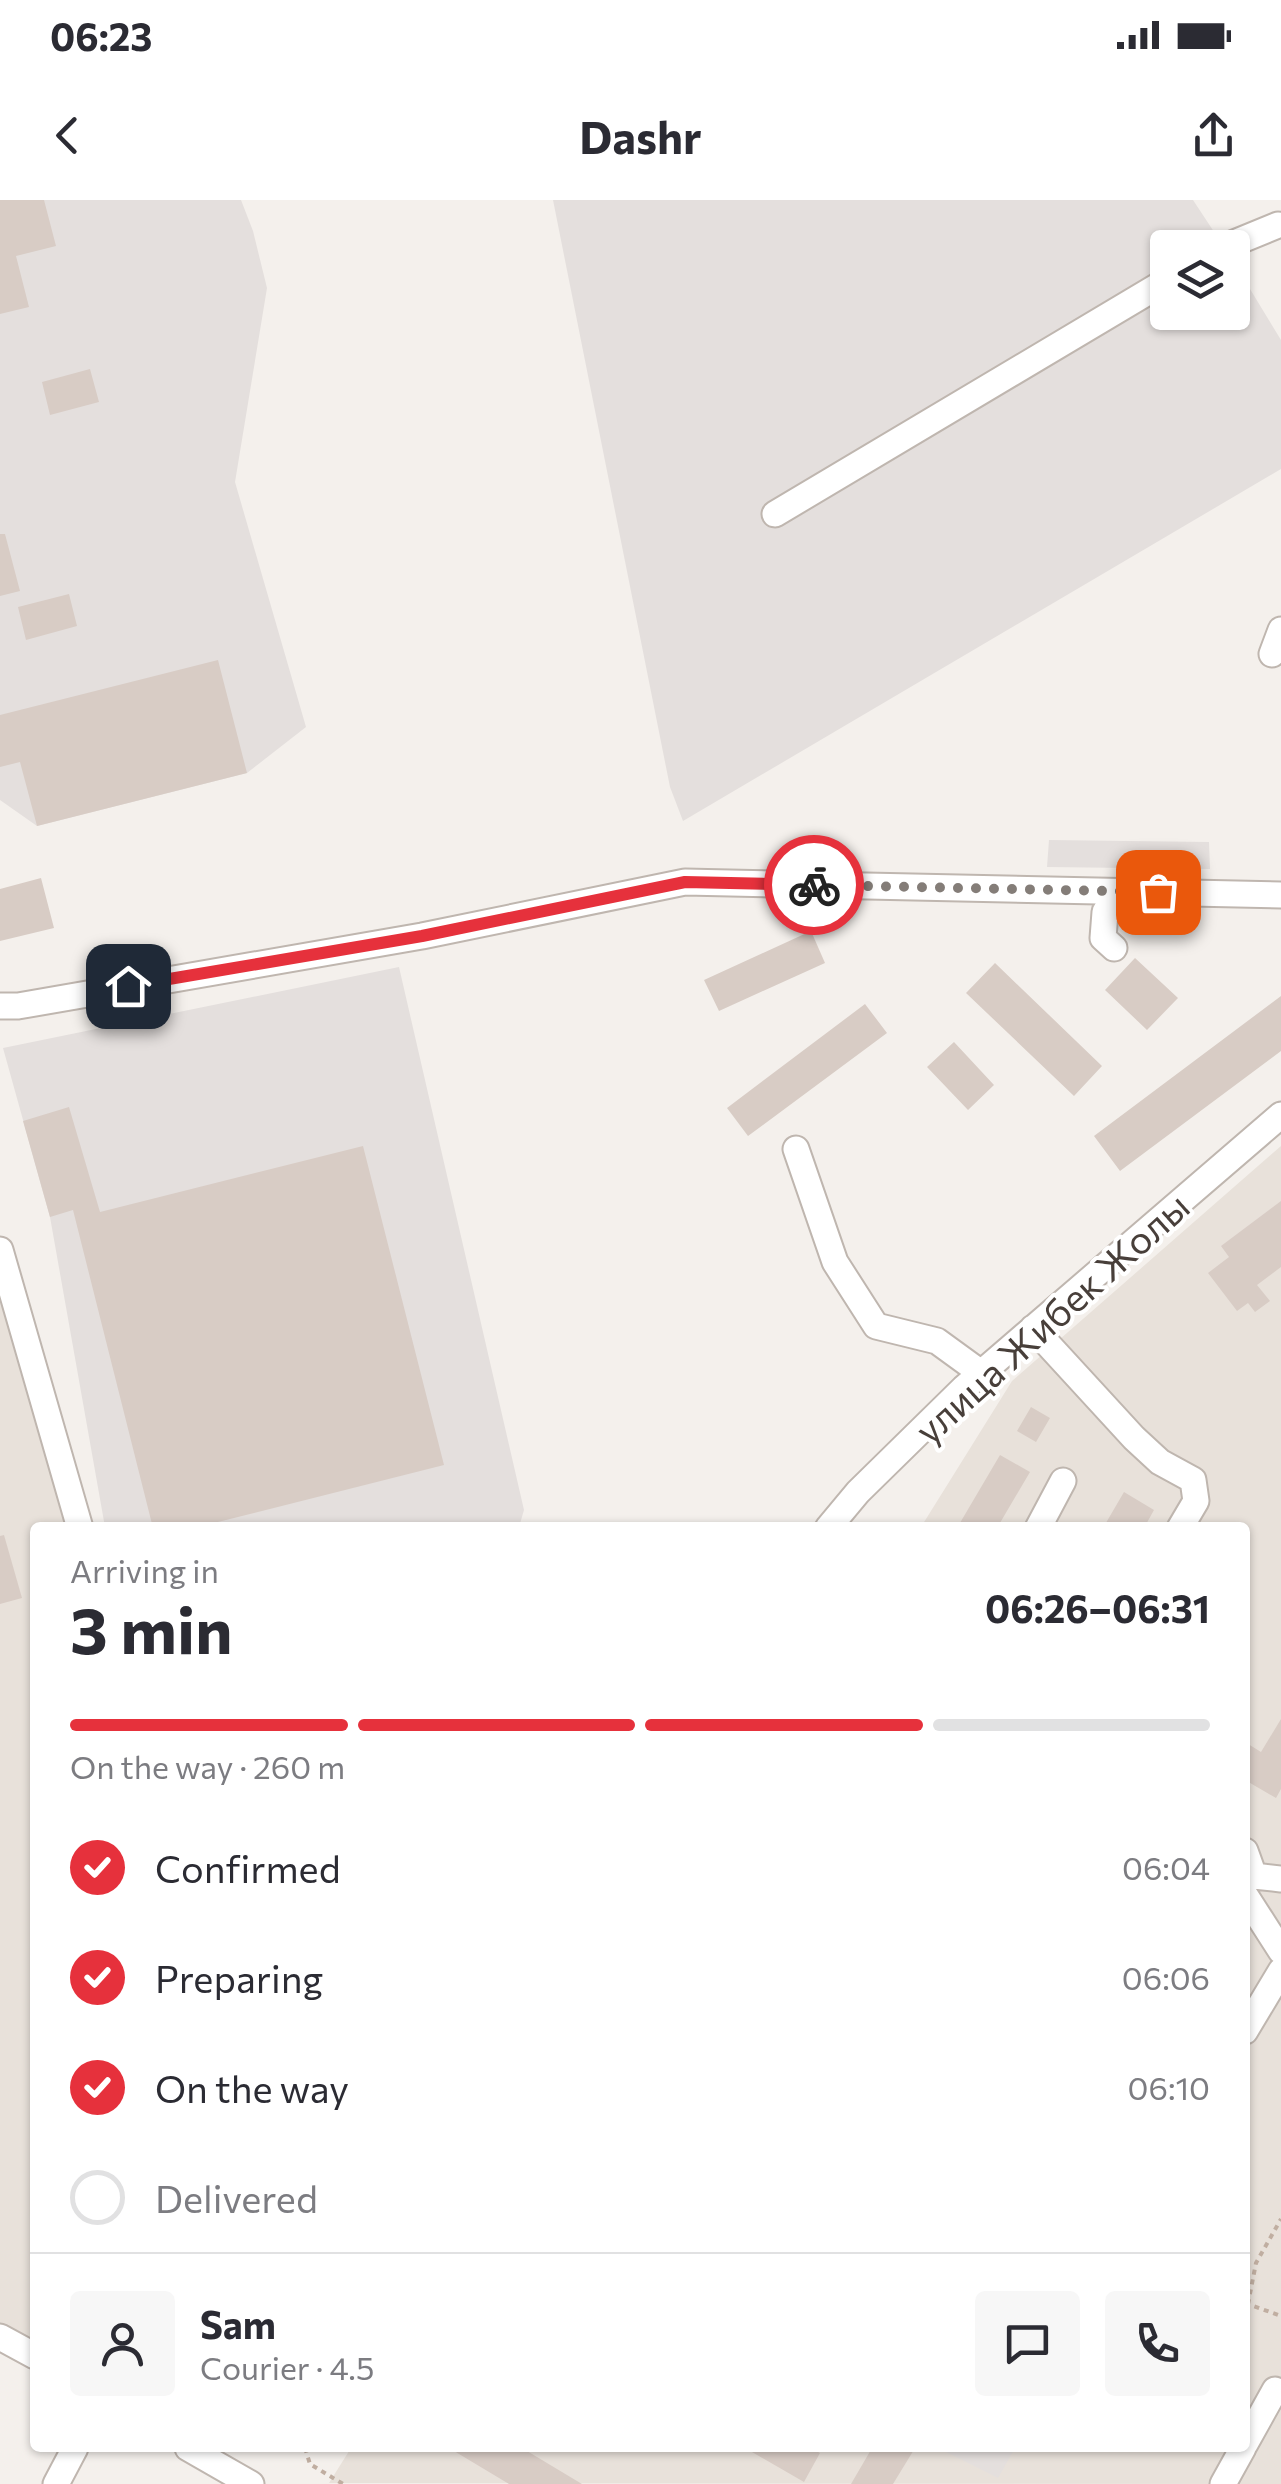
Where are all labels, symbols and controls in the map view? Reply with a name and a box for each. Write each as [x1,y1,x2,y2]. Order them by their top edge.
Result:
text: 06:23 [50,12,153,59]
icon: back [40,108,95,163]
text: Dashr [579,108,702,163]
icon: share [1186,108,1241,163]
map controls [1150,230,1250,330]
button: layers [1150,230,1250,330]
courier [764,835,864,935]
pin [1116,850,1201,935]
icon: bike [787,858,842,913]
icon: bag [1131,865,1186,920]
pin [86,944,171,1029]
icon: home [101,959,156,1014]
street label: улица Жибек Жолы [904,1182,1198,1452]
text: Arriving in [70,1550,219,1590]
text: 06:26–06:31 [985,1584,1210,1631]
text: 3 min [70,1588,233,1667]
text: On the way · 260 m [70,1746,345,1786]
icon: check [70,1840,125,1895]
text: Confirmed [155,1844,341,1891]
text: 06:04 [1122,1847,1210,1887]
icon: check [70,1950,125,2005]
text: Preparing [155,1954,323,2001]
text: 06:06 [1122,1957,1210,1997]
icon: check [70,2060,125,2115]
text: On the way [155,2064,349,2111]
text: 06:10 [1128,2067,1210,2107]
text: Delivered [155,2174,318,2221]
button: person [70,2291,175,2396]
button: chat [975,2291,1080,2396]
button: phone [1105,2291,1210,2396]
text: Sam [200,2300,276,2347]
text: Courier · 4.5 [200,2347,374,2387]

